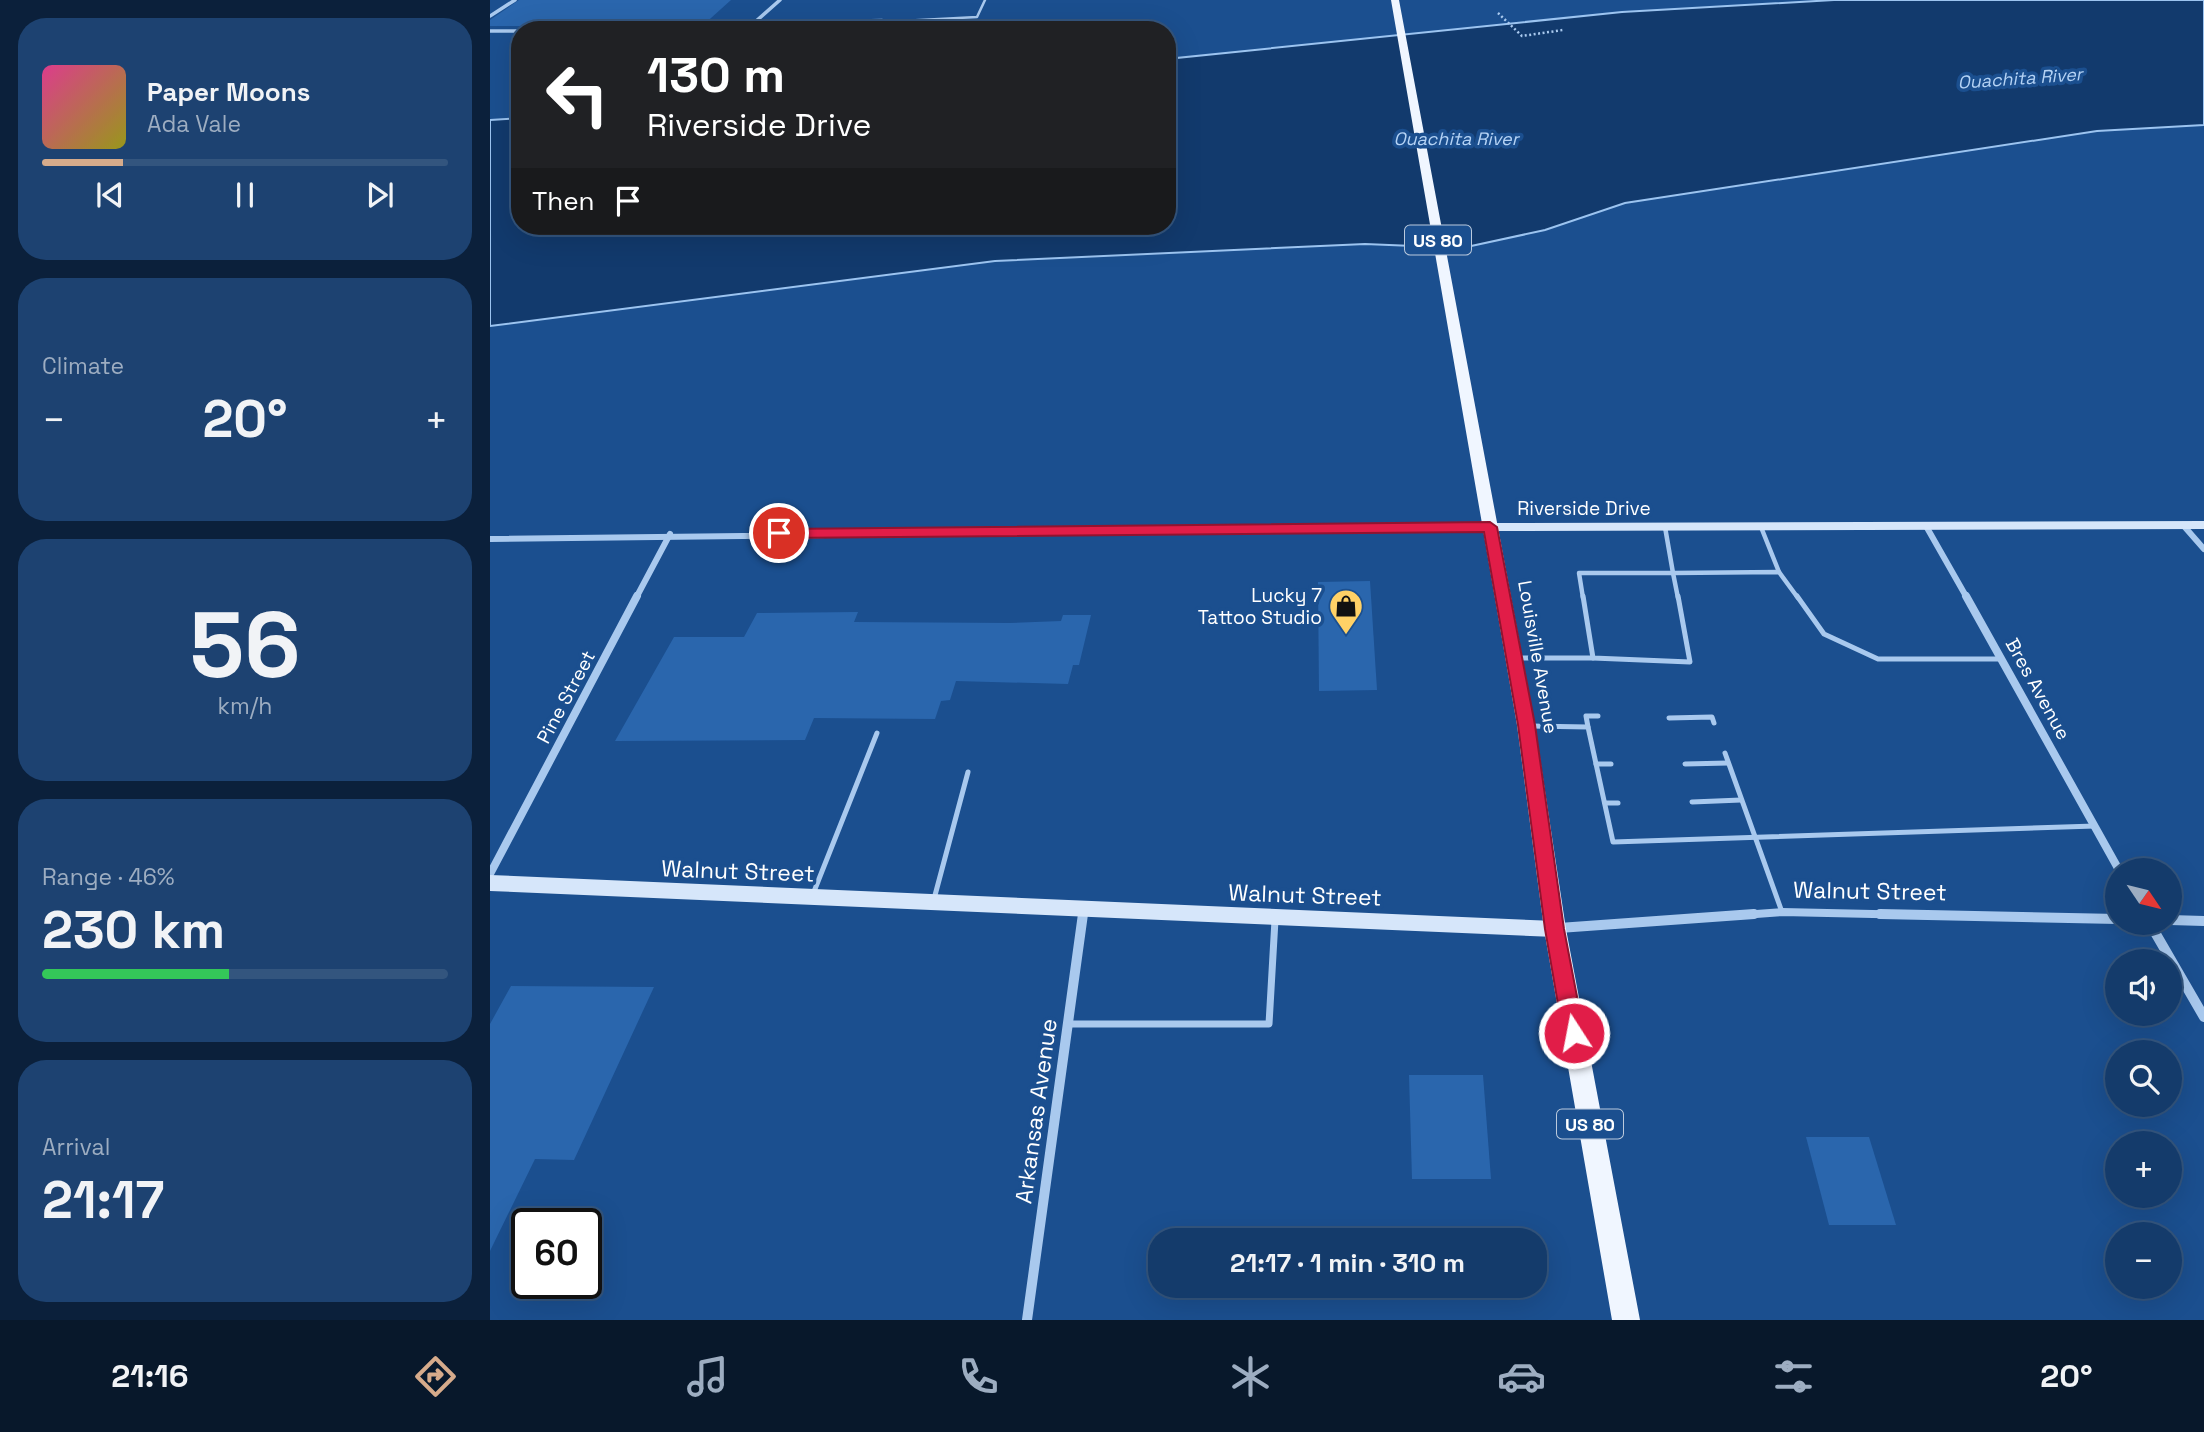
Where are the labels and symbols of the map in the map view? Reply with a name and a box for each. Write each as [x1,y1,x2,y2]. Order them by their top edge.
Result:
water label: Ouachita River [1957,62,2085,94]
water label: Ouachita River [1393,127,1521,150]
road number: US 80 [1405,226,1471,254]
street label: Riverside Drive [1517,496,1651,521]
pin [749,503,809,563]
street label: Louisville Avenue [1512,578,1564,736]
place label: Lucky 7 Tattoo Studio [1198,583,1322,630]
shop icon: Lucky 7 Tattoo Studio [1327,587,1365,636]
street label: Bres Avenue [2000,634,2076,744]
street label: Pine Street [531,646,601,748]
street label: Walnut Street [661,853,815,889]
north arrow [2105,858,2182,934]
street label: Walnut Street [1793,875,1947,907]
street label: Walnut Street [1228,877,1382,913]
position arrow [1537,996,1611,1070]
street label: Arkansas Avenue [1008,1016,1064,1206]
road number: US 80 [1557,1110,1623,1139]
speed limit sign: 60 [511,1208,602,1299]

